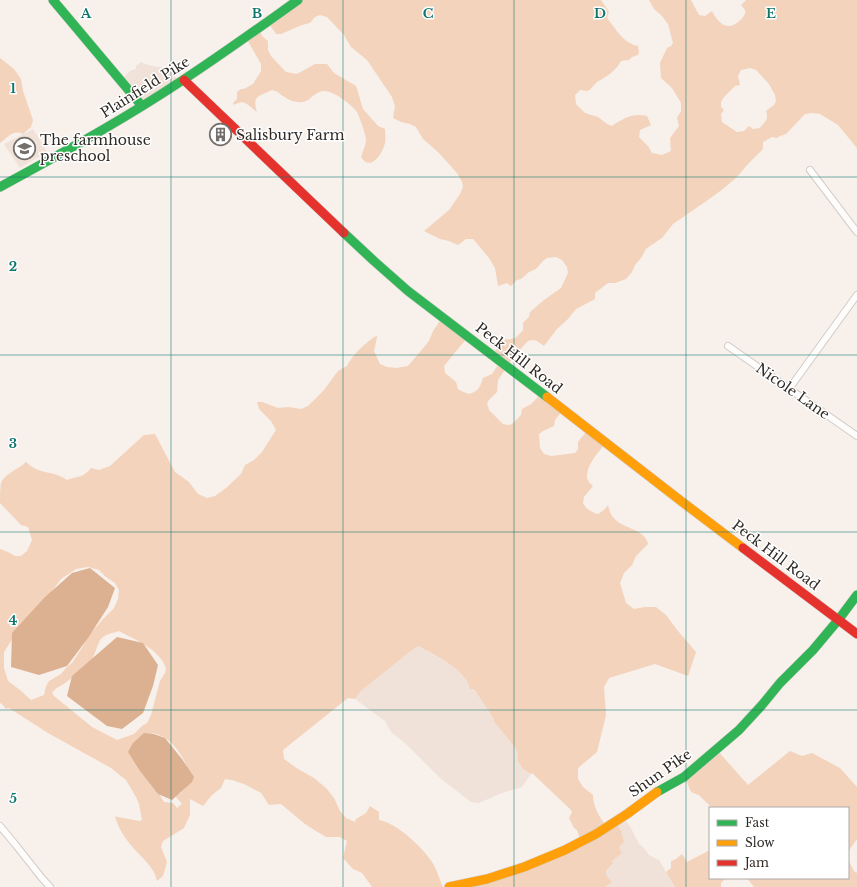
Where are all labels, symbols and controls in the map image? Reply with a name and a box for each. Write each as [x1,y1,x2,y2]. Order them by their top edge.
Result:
text: A [80,5,92,22]
text: B [252,5,262,22]
text: C [423,5,434,22]
text: D [594,5,606,22]
text: E [766,5,776,22]
street label: Plainfield Pike [97,52,193,122]
text: 1 [10,80,16,97]
building icon: Salisbury Farm [207,122,233,148]
place label: Salisbury Farm [236,126,345,144]
place label: The farmhouse preschool [40,131,151,165]
school or university icon: The farmhouse preschool [12,135,38,161]
text: 2 [9,258,17,275]
street label: Peck Hill Road [472,319,566,398]
street label: Nicole Lane [753,359,833,423]
text: 3 [9,435,17,452]
street label: Peck Hill Road [729,516,824,594]
text: 4 [9,612,18,629]
street label: Shun Pike [625,745,695,801]
text: 5 [9,790,17,807]
legend [709,807,849,879]
text: Fast [745,815,770,830]
text: Slow [745,835,775,850]
text: Jam [743,855,769,870]

